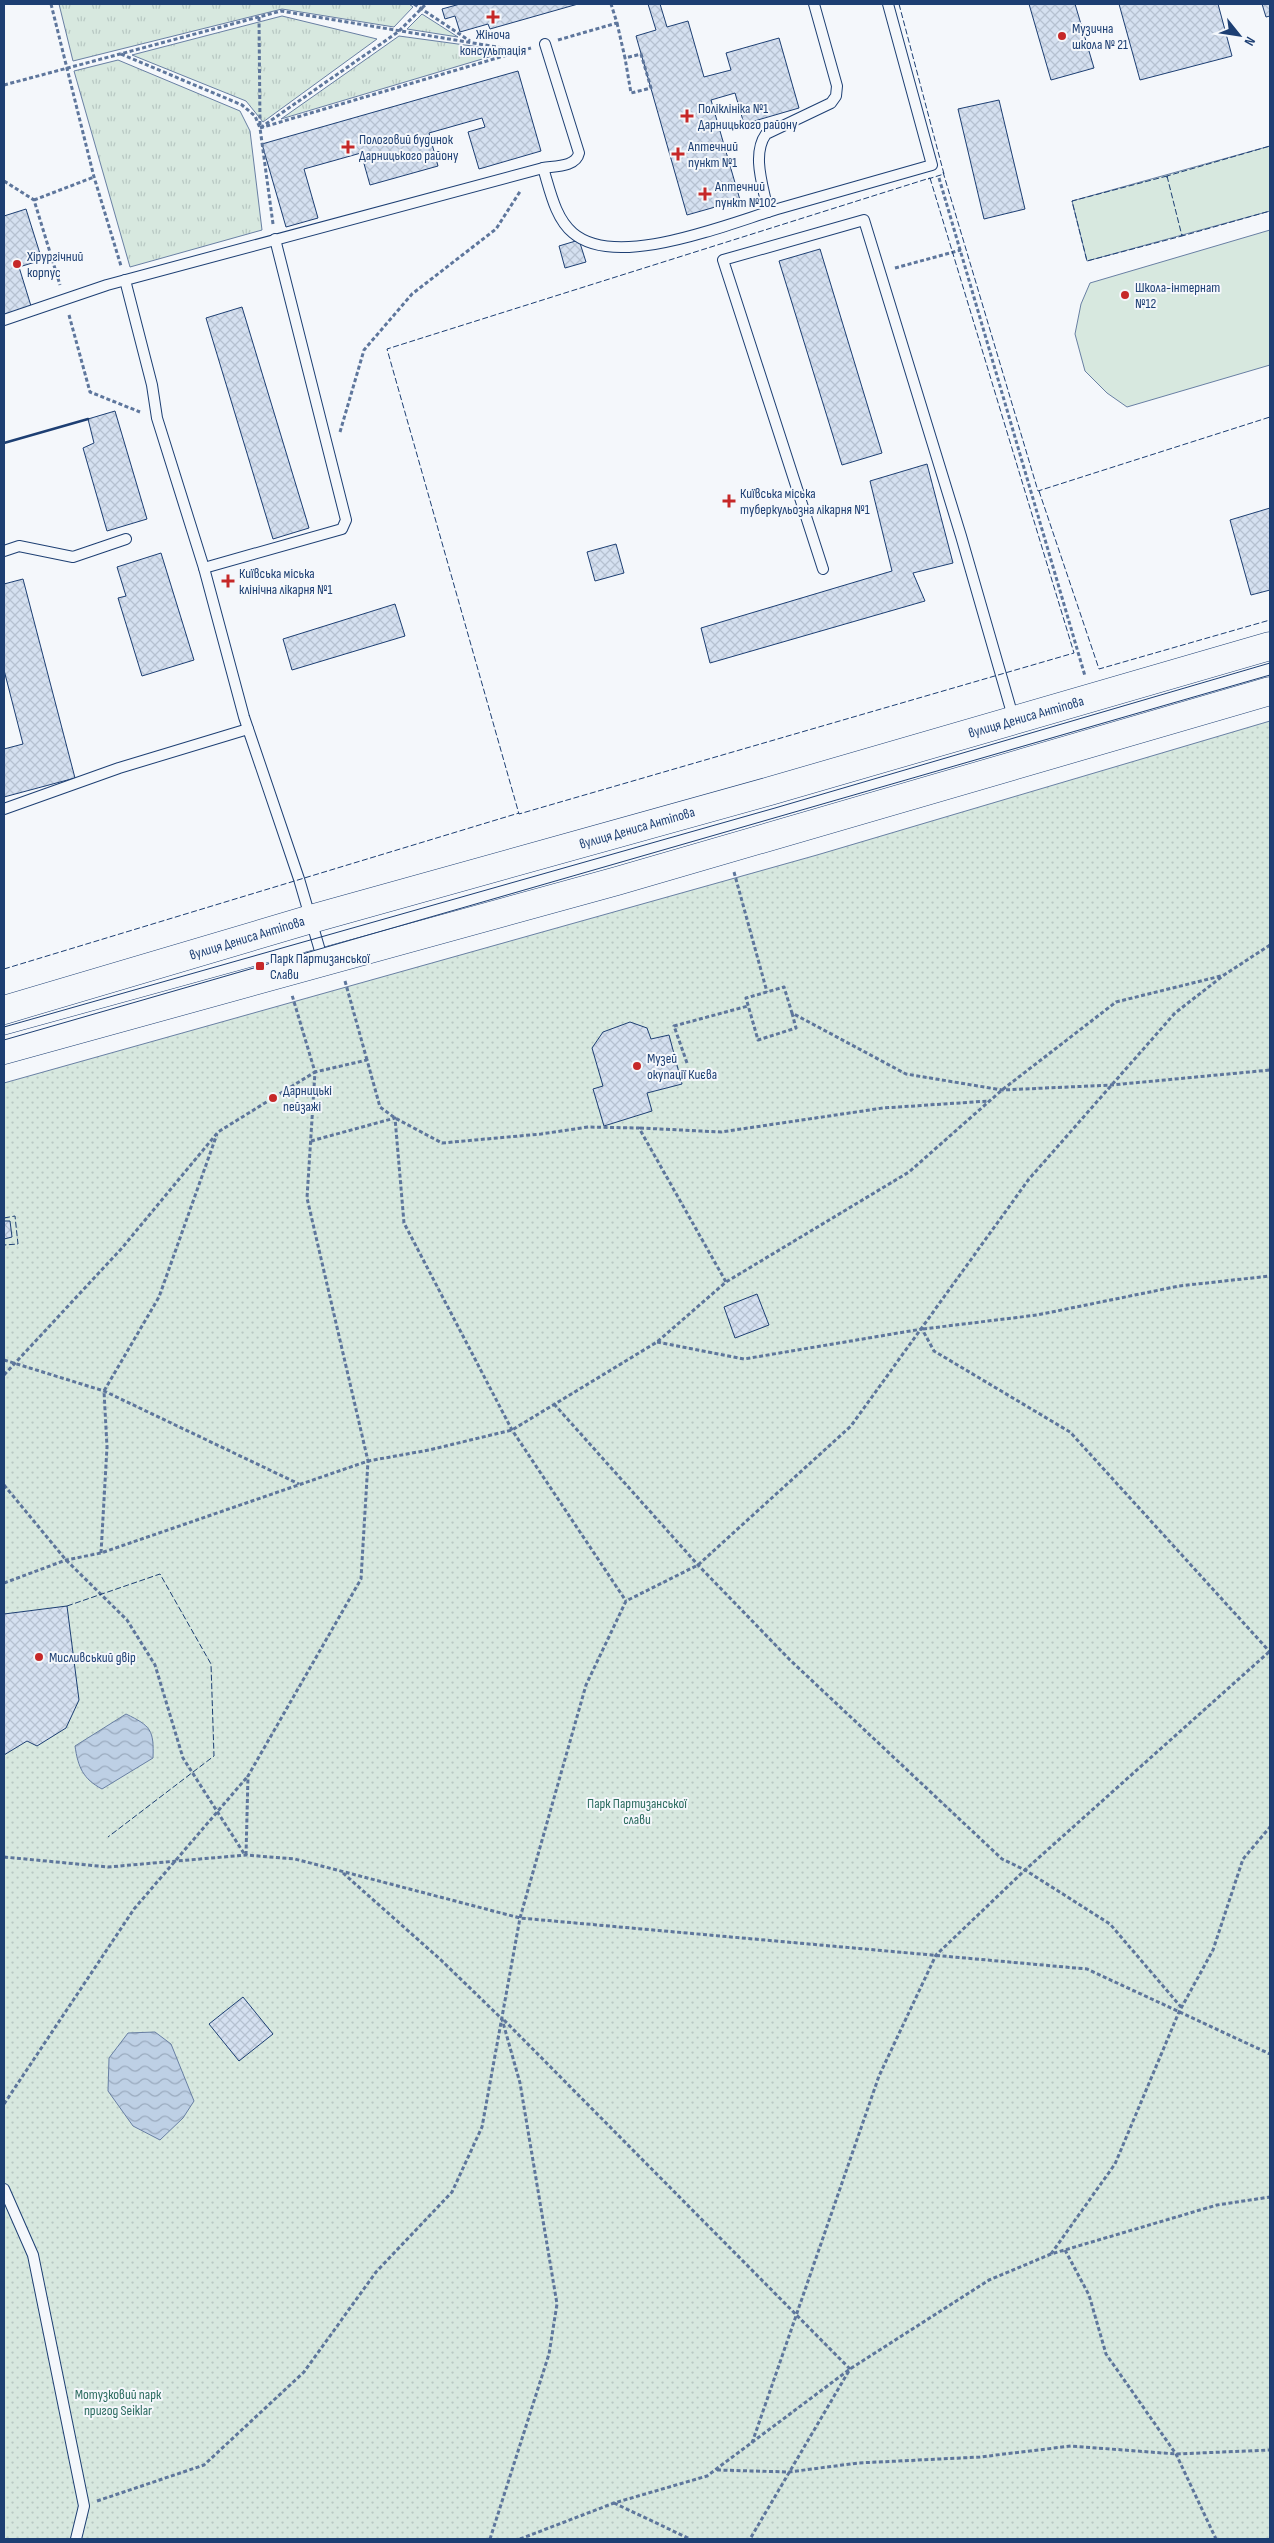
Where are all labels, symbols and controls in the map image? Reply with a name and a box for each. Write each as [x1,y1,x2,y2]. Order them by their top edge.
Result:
marker: Жіноча консультація [486,10,500,24]
north arrow [1214,10,1264,60]
place label: Музична школа № 21 [1072,20,1128,53]
place label: Жіноча консультація [460,26,526,59]
marker: Музична школа № 21 [1056,30,1068,42]
text: N [1241,34,1259,49]
place label: Поліклініка №1 Дарницького району [698,100,798,133]
marker: Поліклініка №1 Дарницького району [680,109,694,123]
place label: Пологовий будинок Дарницького району [359,131,459,164]
place label: Аптечний пункт №1 [687,138,738,171]
marker: Пологовий будинок Дарницького району [341,140,355,154]
marker: Аптечний пункт №1 [672,148,684,160]
place label: Аптечний пункт №102 [714,178,776,211]
marker: Аптечний пункт №102 [699,188,711,200]
place label: Хірургічний корпус [26,248,83,281]
marker: Хірургічний корпус [11,258,23,270]
place label: Школа-інтернат №12 [1135,279,1220,312]
marker: Школа-інтернат №12 [1119,289,1131,301]
place label: Київська міська туберкульозна лікарня №1 [740,485,870,518]
marker: Київська міська туберкульозна лікарня №1 [722,494,736,508]
place label: Київська міська клінічна лікарня №1 [239,565,333,598]
marker: Київська міська клінічна лікарня №1 [221,574,235,588]
street label: вулиця Дениса Антіпова [966,692,1086,742]
street label: вулиця Дениса Антіпова [577,803,697,853]
street label: вулиця Дениса Антіпова [187,912,307,964]
place label: Парк Партизанської Слави [270,950,370,983]
marker: Парк Партизанської Слави [254,960,266,972]
place label: Музей окупації Києва [647,1050,717,1083]
marker: Музей окупації Києва [631,1060,643,1072]
place label: Дарницькі пейзажі [283,1082,332,1115]
marker: Дарницькі пейзажі [267,1092,279,1104]
place label: Мисливський двір [49,1649,136,1666]
marker: Мисливський двір [33,1651,45,1663]
park label: Парк Партизанської слави [587,1795,687,1828]
park label: Мотузковий парк пригод Seiklar [75,2386,162,2419]

